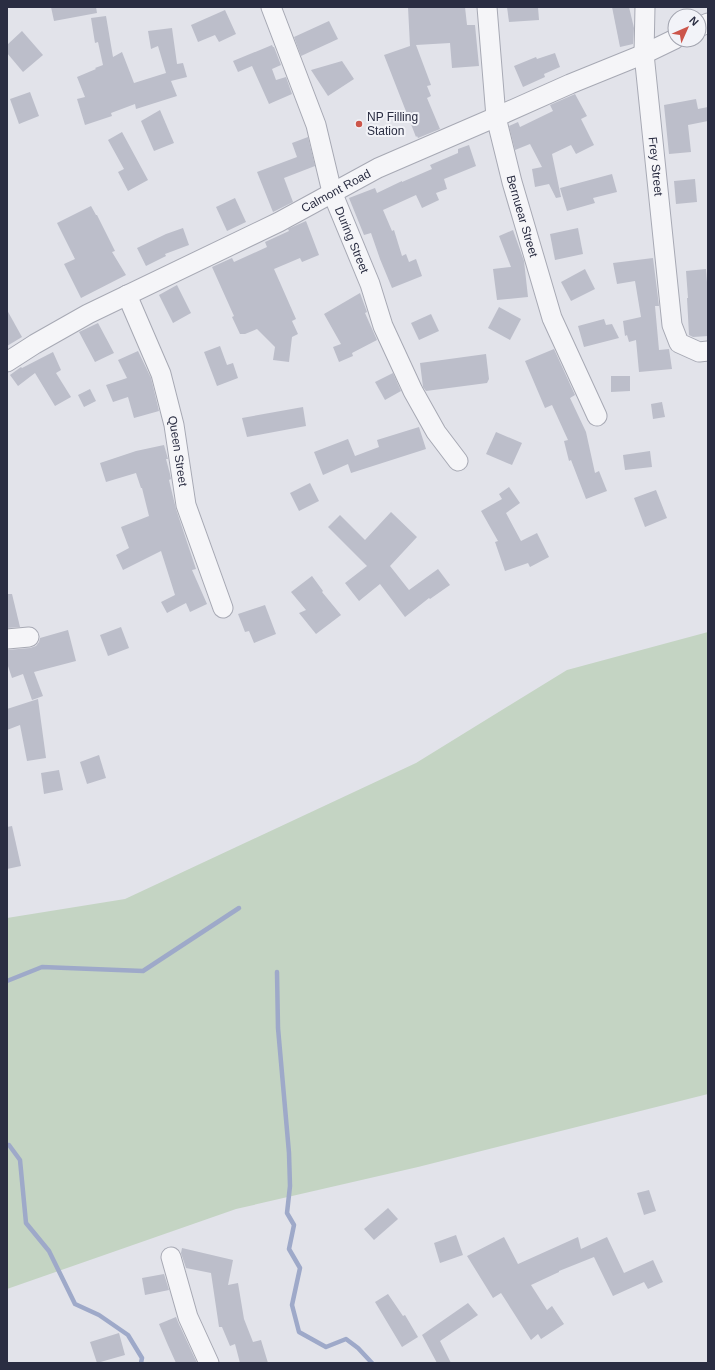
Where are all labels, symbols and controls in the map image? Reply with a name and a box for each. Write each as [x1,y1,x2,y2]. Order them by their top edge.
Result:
north arrow [667,8,707,48]
text: N [687,14,701,28]
place label: NP Filling Station [367,110,418,138]
marker: NP Filling Station [354,119,364,129]
street label: Frey Street [646,136,666,197]
street label: Calmont Road [299,166,373,216]
street label: Bernuear Street [504,174,541,260]
street label: During Street [332,204,372,276]
street label: Queen Street [165,414,190,488]

